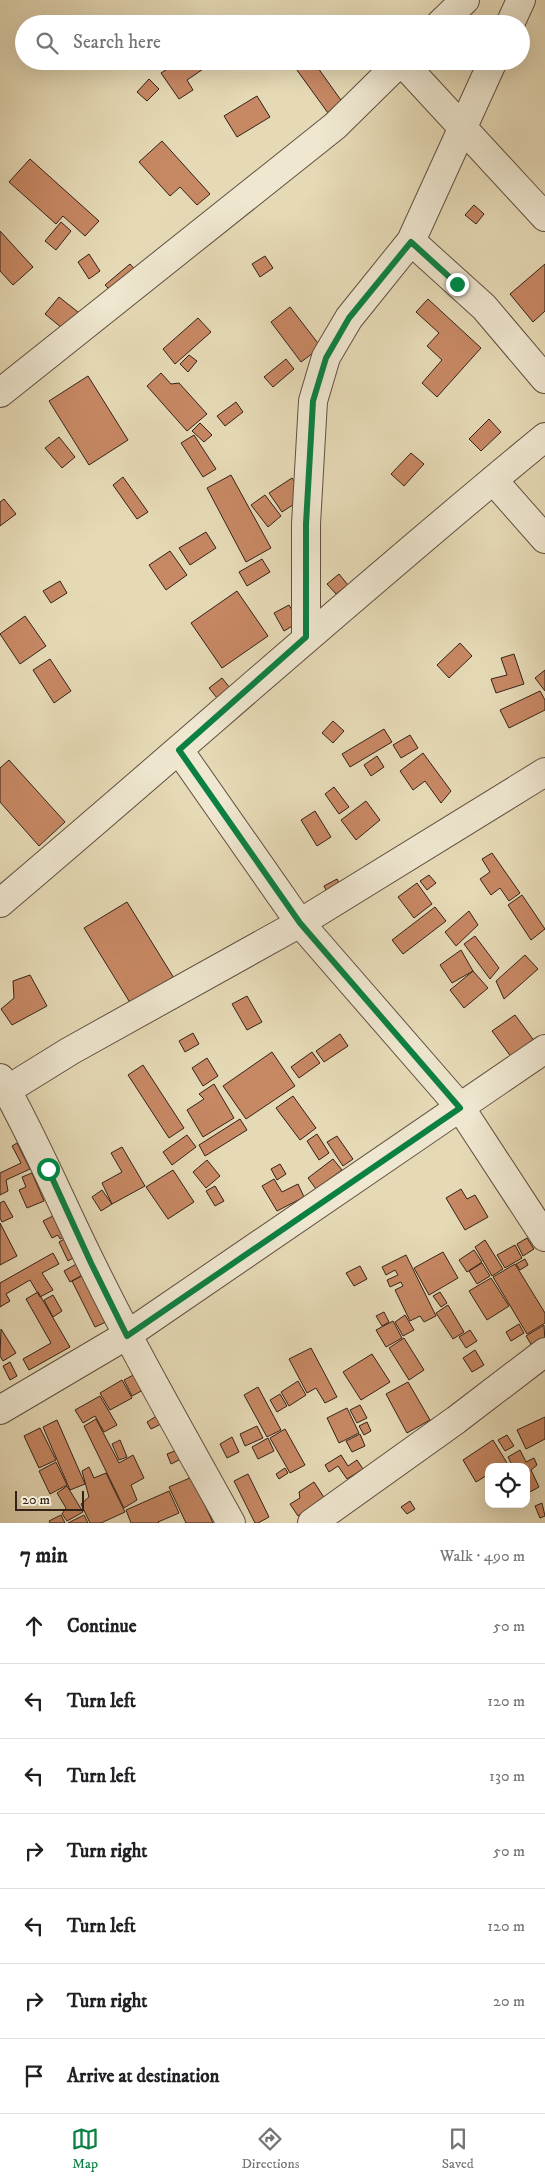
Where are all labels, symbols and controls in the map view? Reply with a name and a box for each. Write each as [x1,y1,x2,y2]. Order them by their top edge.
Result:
search box [15,15,530,70]
icon: search [33,29,61,57]
text: Search here [73,31,161,54]
route end [446,273,469,296]
route start [37,1158,60,1181]
map controls [485,1463,530,1508]
button: locate [485,1463,530,1508]
scale bar [15,1488,84,1511]
text: 20 m [22,1491,50,1509]
text: 7 min [20,1543,68,1569]
text: Walk · 490 m [440,1546,525,1566]
icon: ahead [20,1612,48,1640]
text: Continue [67,1615,137,1638]
text: 50 m [493,1616,525,1636]
icon: left [20,1687,48,1715]
text: Turn left [67,1690,136,1713]
text: 120 m [487,1691,525,1711]
icon: left [20,1762,48,1790]
text: Turn left [67,1765,136,1788]
text: 130 m [489,1766,525,1786]
icon: right [20,1837,48,1865]
text: Turn right [67,1840,147,1863]
text: 50 m [493,1841,525,1861]
icon: left [20,1912,48,1940]
text: Turn left [67,1915,136,1938]
text: 120 m [487,1916,525,1936]
icon: right [20,1987,48,2015]
text: Turn right [67,1990,147,2013]
text: 20 m [493,1991,525,2011]
icon: arrive [20,2062,48,2090]
text: Arrive at destination [67,2065,219,2088]
tab: Map [71,2125,99,2173]
tab: Directions [241,2125,299,2173]
tab: Saved [442,2125,474,2173]

